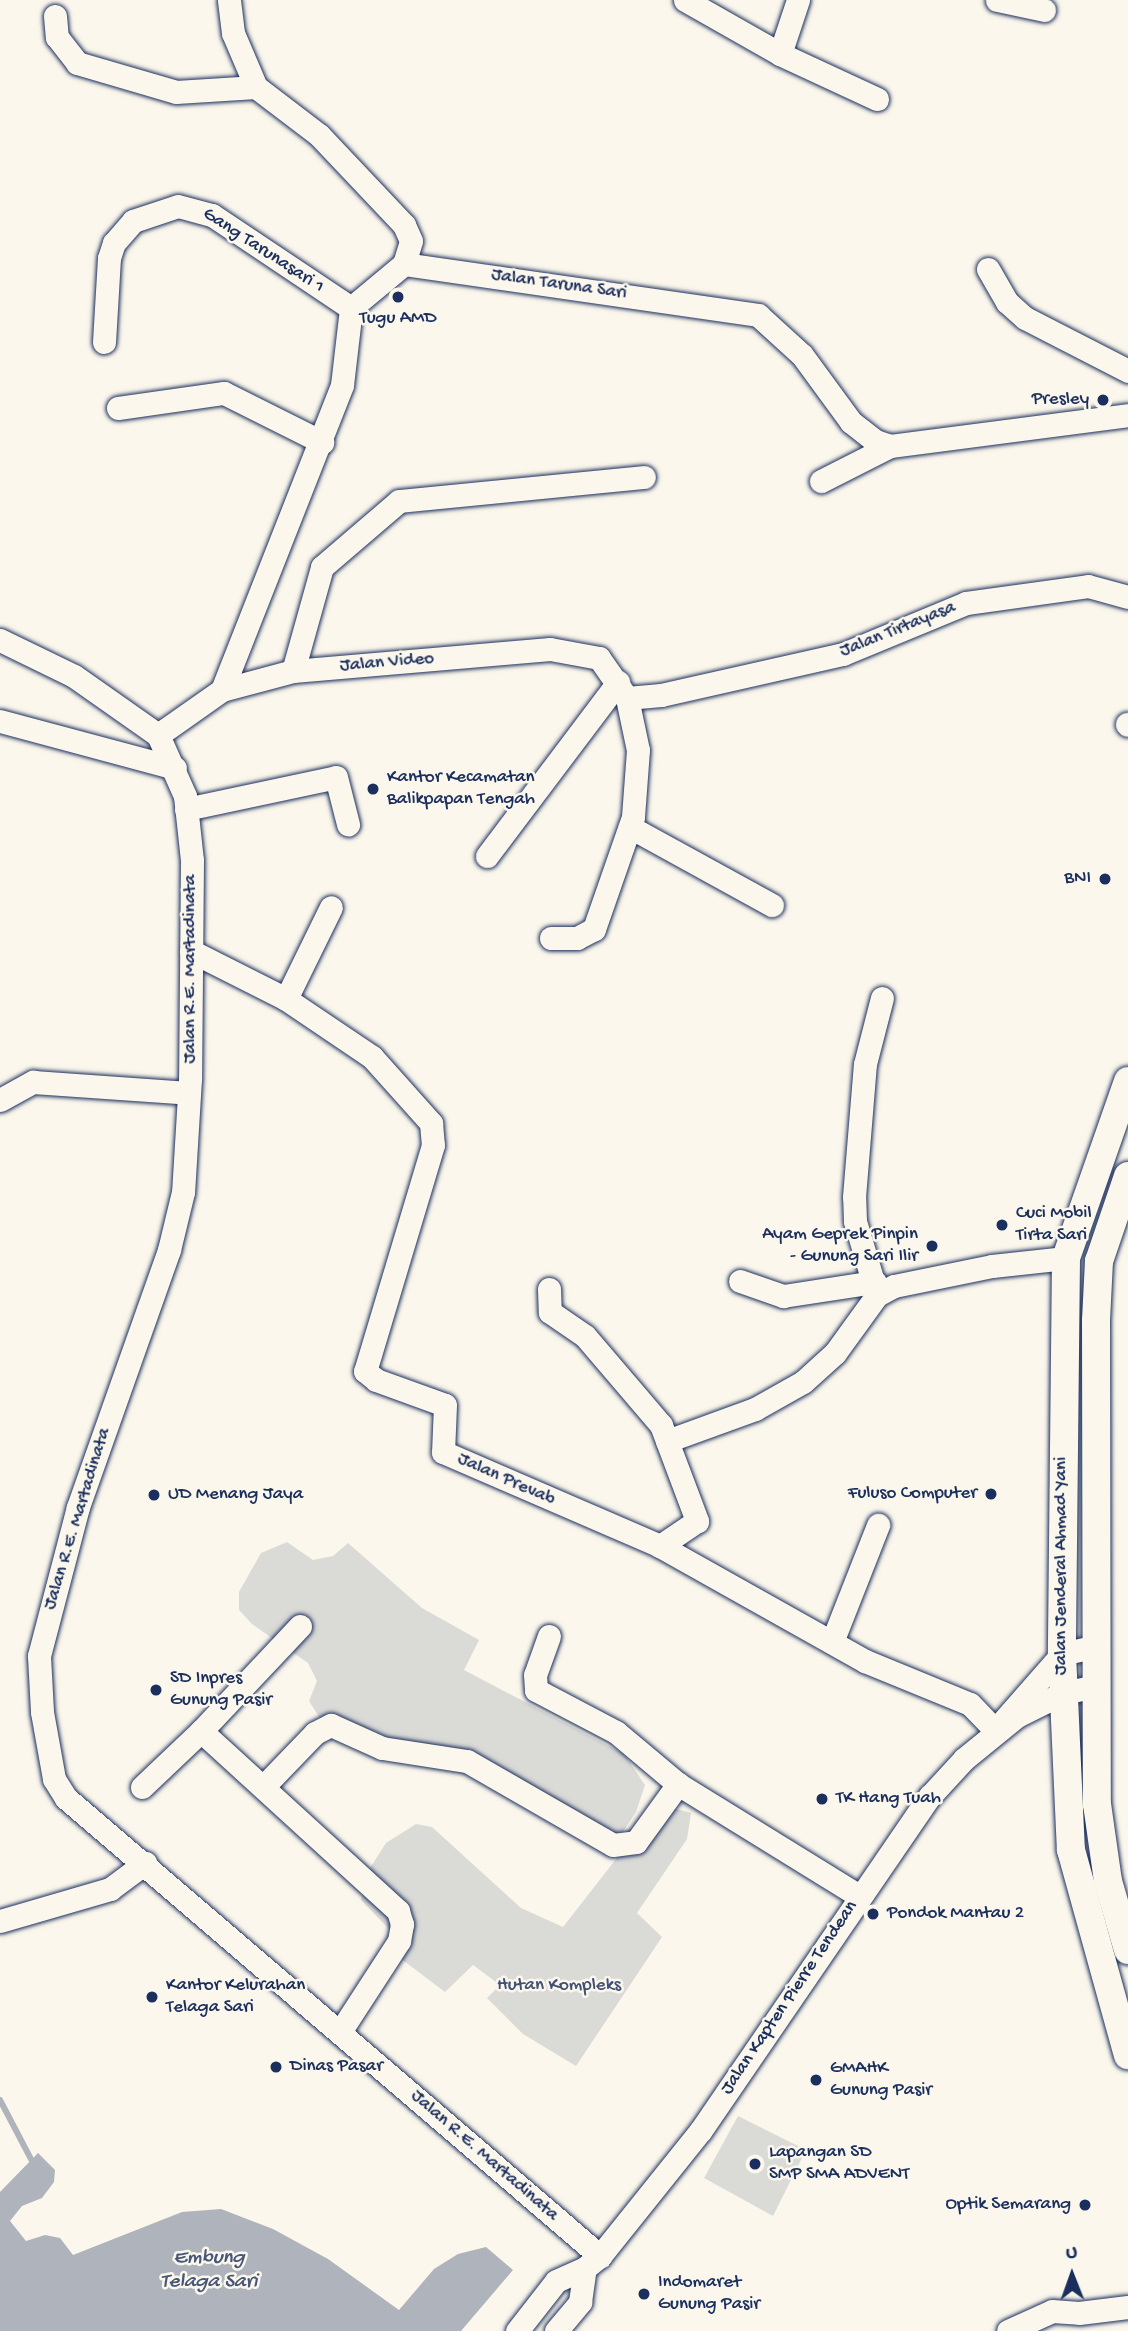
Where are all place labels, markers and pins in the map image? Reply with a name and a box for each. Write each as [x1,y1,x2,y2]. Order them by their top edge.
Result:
marker: Tugu AMD [390,289,406,305]
place label: Tugu AMD [359,308,437,330]
place label: Presley [1032,389,1089,411]
marker: Presley [1095,392,1111,408]
place label: Kantor Kecamatan Balikpapan Tengah [387,767,535,811]
marker: Kantor Kecamatan Balikpapan Tengah [365,781,381,797]
place label: BNI [1064,868,1091,890]
marker: BNI [1097,871,1113,887]
place label: Cuci Mobil Tirta Sari [1016,1203,1092,1247]
marker: Cuci Mobil Tirta Sari [994,1217,1010,1233]
place label: Ayam Geprek Pinpin - Gunung Sari Ilir [762,1224,918,1268]
marker: Ayam Geprek Pinpin - Gunung Sari Ilir [924,1238,940,1254]
place label: Fuluso Computer [848,1483,977,1505]
place label: UD Menang Jaya [168,1484,303,1506]
marker: Fuluso Computer [983,1486,999,1502]
marker: UD Menang Jaya [146,1487,162,1503]
place label: SD Inpres Gunung Pasir [170,1668,272,1712]
marker: SD Inpres Gunung Pasir [148,1682,164,1698]
place label: TK Hang Tuah [836,1788,941,1810]
marker: TK Hang Tuah [814,1791,830,1807]
place label: Pondok Mantau 2 [887,1903,1024,1925]
marker: Pondok Mantau 2 [865,1906,881,1922]
place label: Kantor Kelurahan Telaga Sari [166,1975,305,2019]
marker: Kantor Kelurahan Telaga Sari [144,1989,160,2005]
place label: Dinas Pasar [290,2056,383,2078]
place label: GMAHK Gunung Pasir [830,2058,932,2102]
marker: Dinas Pasar [268,2059,284,2075]
marker: GMAHK Gunung Pasir [808,2072,824,2088]
place label: Lapangan SD SMP SMA ADVENT [769,2142,909,2186]
marker: Lapangan SD SMP SMA ADVENT [747,2156,763,2172]
place label: Optik Semarang [946,2194,1071,2216]
marker: Optik Semarang [1077,2197,1093,2213]
place label: Indomaret Gunung Pasir [658,2272,760,2316]
marker: Indomaret Gunung Pasir [636,2286,652,2302]

